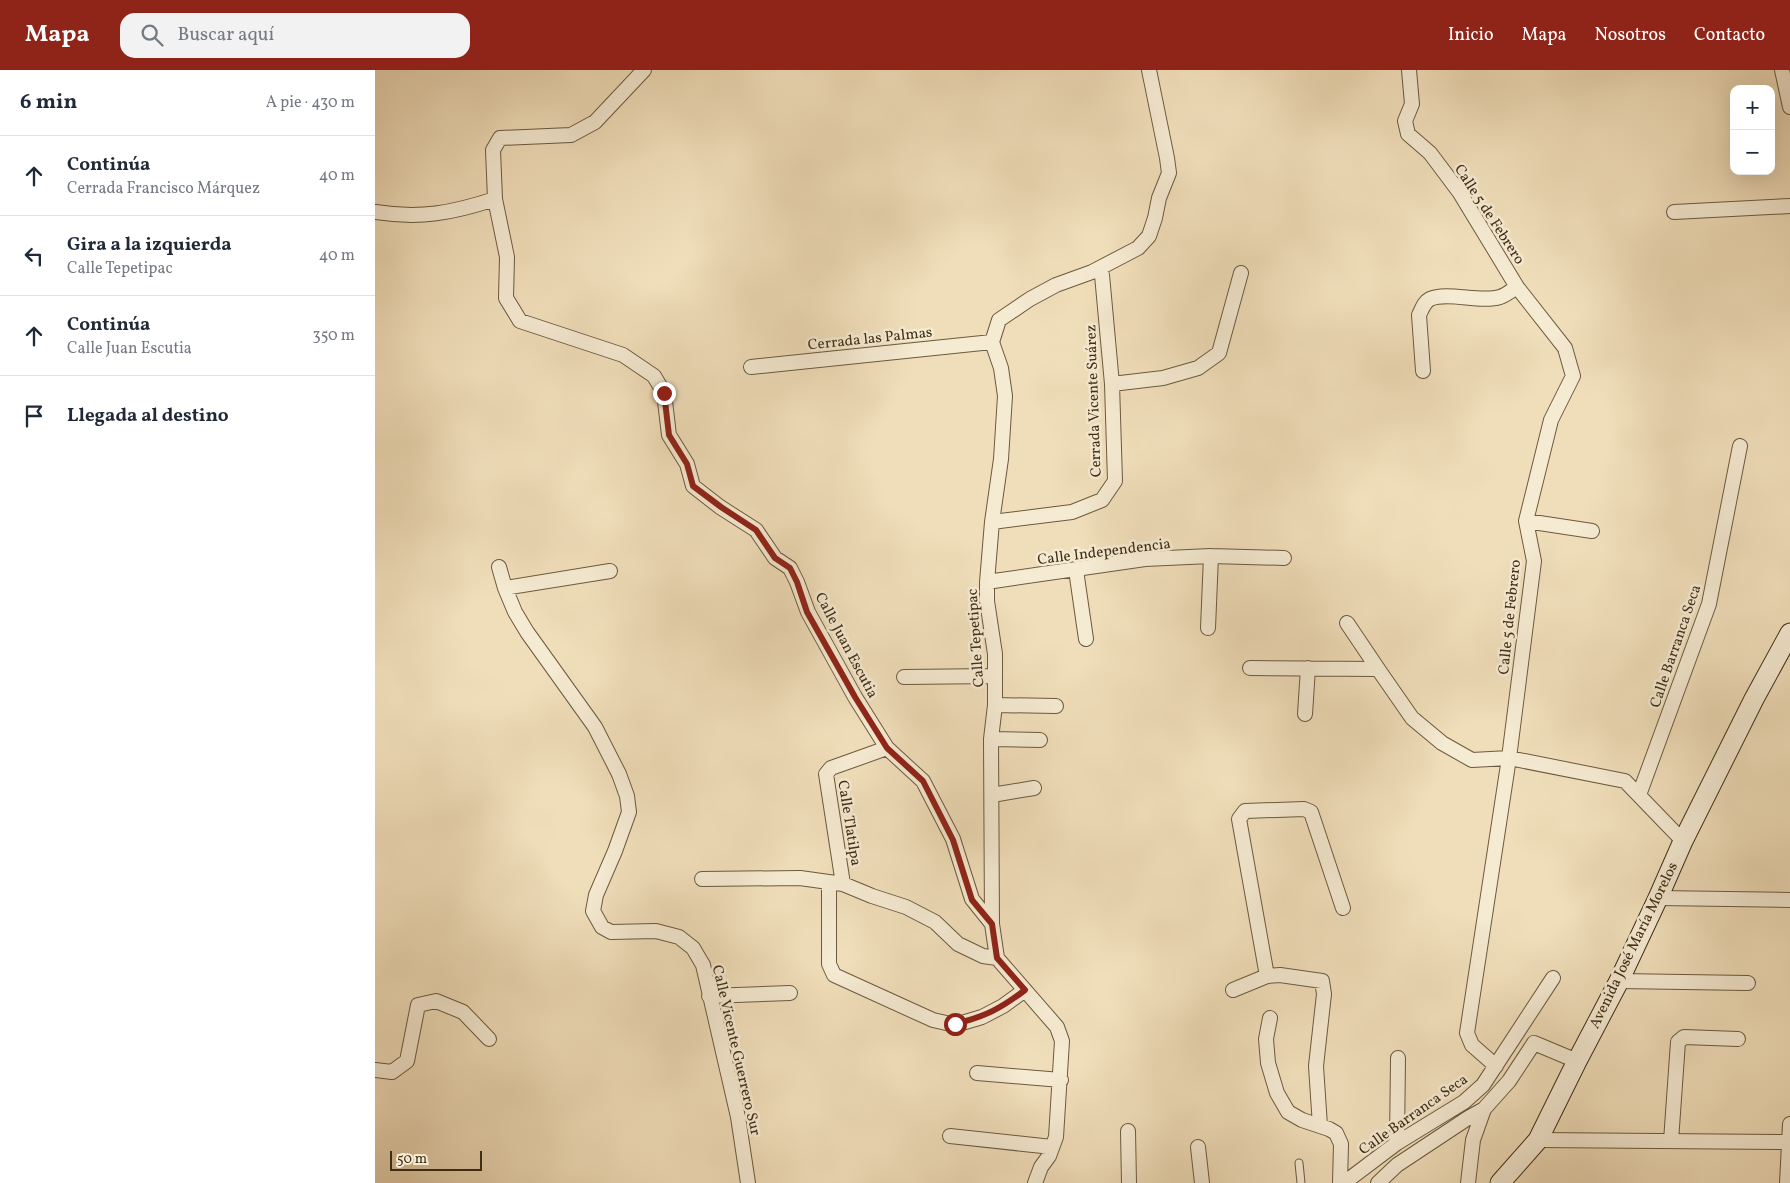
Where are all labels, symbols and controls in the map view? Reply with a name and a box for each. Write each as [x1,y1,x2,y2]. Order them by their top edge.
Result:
search box [120,13,470,58]
text: Mapa [25,18,90,52]
icon: search [138,21,166,49]
text: Buscar aquí [178,22,274,48]
text: Inicio [1448,23,1494,48]
text: Mapa [1522,23,1567,48]
text: Nosotros [1595,23,1666,48]
text: Contacto [1694,23,1765,48]
map controls [1730,85,1775,175]
button: + [1730,85,1775,130]
text: 6 min [20,88,77,117]
text: A pie · 430 m [266,92,355,114]
button: − [1730,130,1775,175]
text: Continúa [67,152,150,178]
street label: Calle 5 de Febrero [1448,161,1529,269]
icon: ahead [20,162,48,190]
text: 40 m [319,165,355,187]
text: Cerrada Francisco Márquez [67,178,260,200]
text: Gira a la izquierda [67,232,232,258]
icon: left [20,242,48,270]
text: 40 m [319,245,355,267]
text: Calle Tepetipac [67,258,173,280]
text: Continúa [67,312,150,338]
icon: ahead [20,322,48,350]
street label: Cerrada las Palmas [807,323,933,356]
street label: Cerrada Vicente Suárez [1081,324,1108,478]
text: 350 m [312,325,355,347]
text: Calle Juan Escutia [67,338,192,360]
route end [653,382,676,405]
icon: arrive [20,402,48,430]
text: Llegada al destino [67,403,229,429]
street label: Calle Independencia [1036,534,1172,571]
street label: Calle 5 de Febrero [1494,558,1527,676]
street label: Calle Barranca Seca [1646,582,1707,711]
street label: Calle Tepetipac [963,588,990,688]
street label: Calle Juan Escutia [809,589,882,702]
street label: Calle Tlatilpa [831,779,866,868]
street label: Avenida José María Morelos [1585,859,1684,1033]
street label: Calle Vicente Guerrero Sur [706,963,765,1138]
route start [944,1013,967,1036]
street label: Calle Barranca Seca [1355,1070,1473,1161]
scale bar [390,1148,483,1171]
text: 50 m [397,1150,427,1169]

